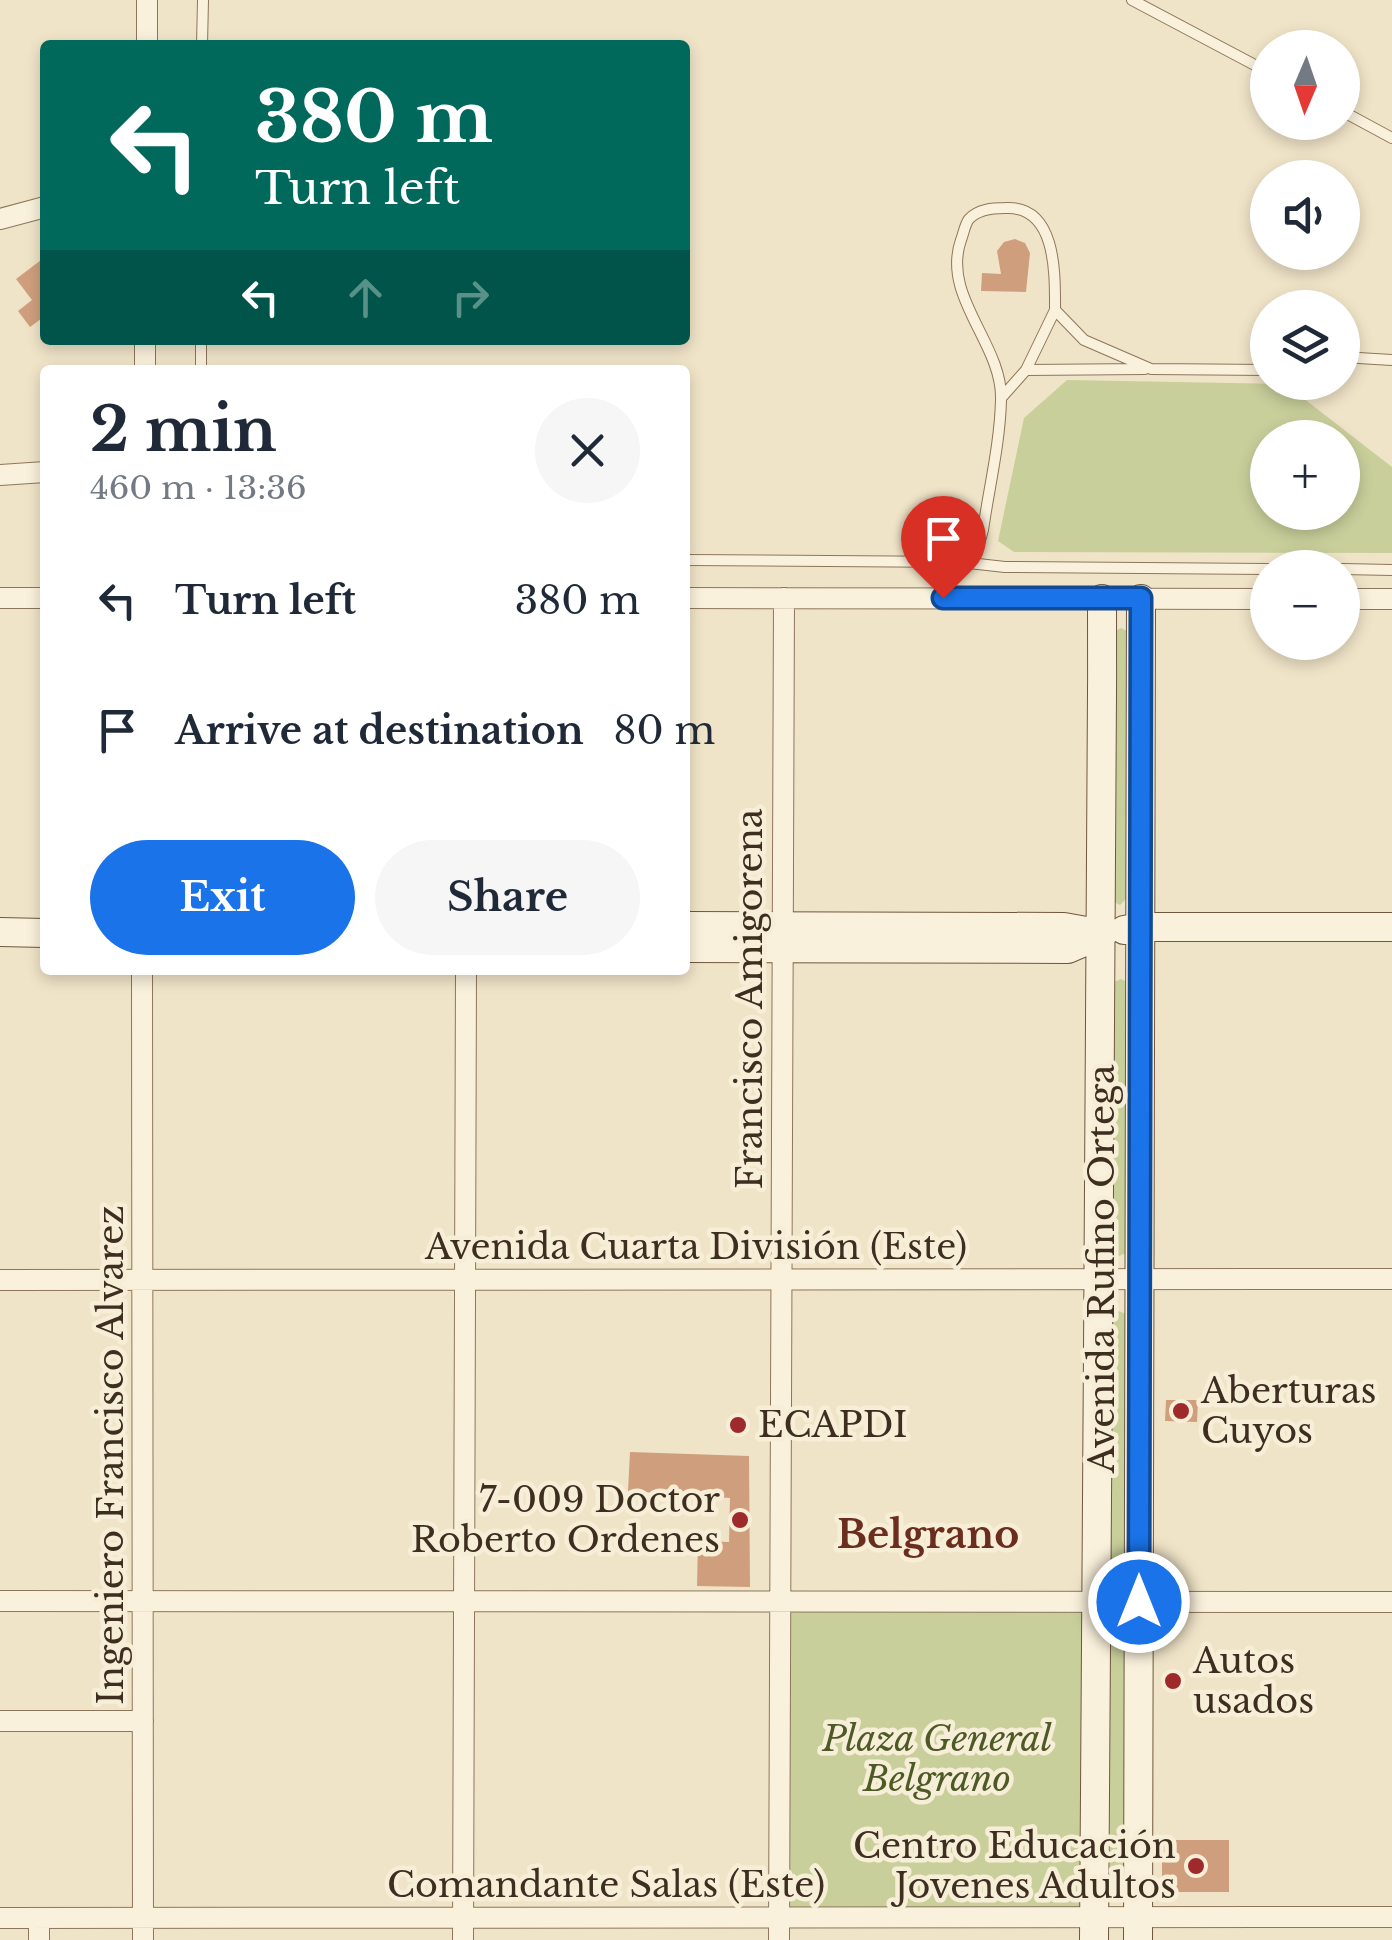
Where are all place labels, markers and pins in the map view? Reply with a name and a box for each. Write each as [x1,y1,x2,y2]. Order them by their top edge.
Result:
pin [901,496,986,599]
place label: Aberturas Cuyos [1200,1369,1376,1452]
marker: Aberturas Cuyos [1170,1400,1192,1422]
place label: ECAPDI [758,1403,908,1446]
marker: ECAPDI [727,1414,749,1436]
place label: 7-009 Doctor Roberto Ordenes [411,1478,720,1561]
marker: 7-009 Doctor Roberto Ordenes [729,1509,751,1531]
place label: Autos usados [1192,1639,1314,1722]
marker: Autos usados [1162,1670,1184,1692]
place label: Centro Educación Jovenes Adultos [853,1824,1176,1907]
marker: Centro Educación Jovenes Adultos [1185,1855,1207,1877]

